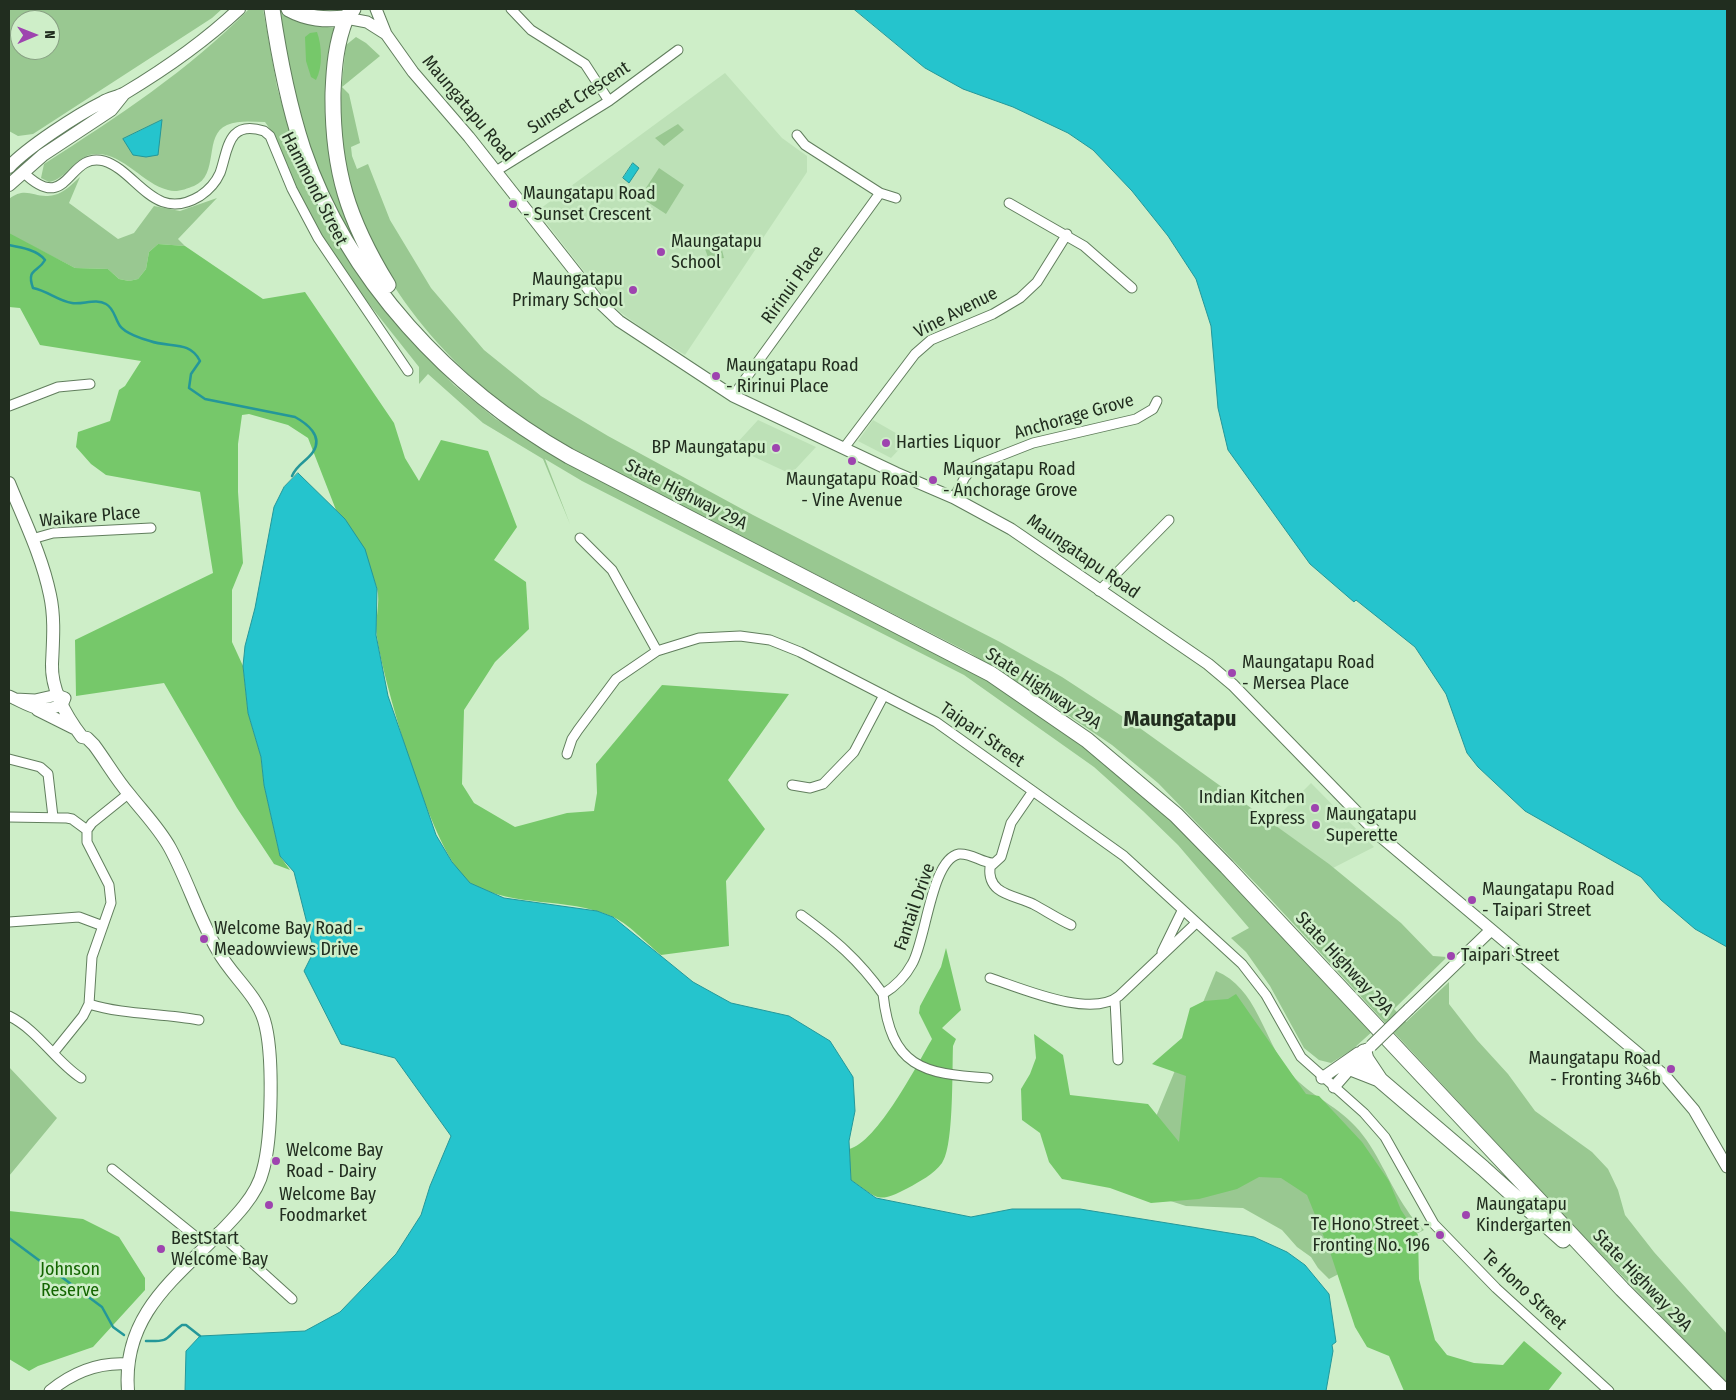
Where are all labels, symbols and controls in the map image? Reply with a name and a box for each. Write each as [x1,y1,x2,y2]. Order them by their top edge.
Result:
north arrow [10,10,60,60]
text: N [41,30,58,39]
street label: Maungatapu Road [417,51,519,167]
street label: Sunset Crescent [524,57,634,139]
street label: Hammond Street [276,129,352,249]
place label: Maungatapu Road - Sunset Crescent [523,183,656,225]
marker: Maungatapu Road - Sunset Crescent [507,198,519,210]
place label: Maungatapu School [671,231,762,274]
street label: Ririnui Place [757,242,829,328]
marker: Maungatapu School [655,246,667,258]
place label: Maungatapu Primary School [512,269,623,312]
street label: Vine Avenue [911,283,1001,343]
marker: Maungatapu Primary School [627,284,639,296]
place label: Maungatapu Road - Ririnui Place [726,355,859,398]
marker: Maungatapu Road - Ririnui Place [710,370,722,382]
street label: Anchorage Grove [1012,390,1136,444]
place label: Harties Liquor [896,432,1001,454]
place label: BP Maungatapu [651,437,766,459]
marker: Harties Liquor [880,437,892,449]
marker: BP Maungatapu [770,442,782,454]
street label: State Highway 29A [621,455,751,535]
marker: Maungatapu Road - Vine Avenue [846,455,858,467]
place label: Maungatapu Road - Anchorage Grove [943,459,1077,502]
place label: Maungatapu Road - Vine Avenue [786,469,918,512]
marker: Maungatapu Road - Anchorage Grove [927,474,939,486]
street label: Waikare Place [39,502,141,532]
street label: Maungatapu Road [1023,510,1143,604]
street label: State Highway 29A [981,643,1105,735]
place label: Maungatapu Road - Mersea Place [1242,652,1375,694]
marker: Maungatapu Road - Mersea Place [1226,667,1238,679]
street label: Taipari Street [936,698,1028,772]
district label: Maungatapu [1124,707,1236,733]
place label: Indian Kitchen Express [1199,787,1305,830]
marker: Indian Kitchen Express [1309,802,1321,814]
place label: Maungatapu Superette [1326,804,1417,846]
marker: Maungatapu Superette [1310,819,1322,831]
street label: Fantail Drive [890,860,940,954]
place label: Maungatapu Road - Taipari Street [1482,879,1615,922]
marker: Maungatapu Road - Taipari Street [1466,894,1478,906]
street label: State Highway 29A [1290,908,1398,1020]
place label: Welcome Bay Road - Meadowviews Drive [214,918,363,961]
marker: Welcome Bay Road - Meadowviews Drive [198,933,210,945]
place label: Taipari Street [1461,945,1559,967]
marker: Taipari Street [1445,950,1457,962]
place label: Maungatapu Road - Fronting 346b [1528,1048,1661,1090]
marker: Maungatapu Road - Fronting 346b [1665,1063,1677,1075]
place label: Welcome Bay Road - Dairy [286,1140,383,1182]
marker: Welcome Bay Road - Dairy [270,1155,282,1167]
place label: Welcome Bay Foodmarket [279,1184,376,1226]
place label: Maungatapu Kindergarten [1476,1194,1571,1236]
marker: Welcome Bay Foodmarket [263,1199,275,1211]
marker: Maungatapu Kindergarten [1460,1209,1472,1221]
place label: Te Hono Street - Fronting No. 196 [1311,1214,1430,1256]
street label: State Highway 29A [1588,1225,1696,1337]
place label: BestStart Welcome Bay [171,1228,268,1270]
marker: Te Hono Street - Fronting No. 196 [1434,1229,1446,1241]
marker: BestStart Welcome Bay [155,1243,167,1255]
street label: Te Hono Street [1477,1245,1571,1335]
park label: Johnson Reserve [40,1259,100,1302]

